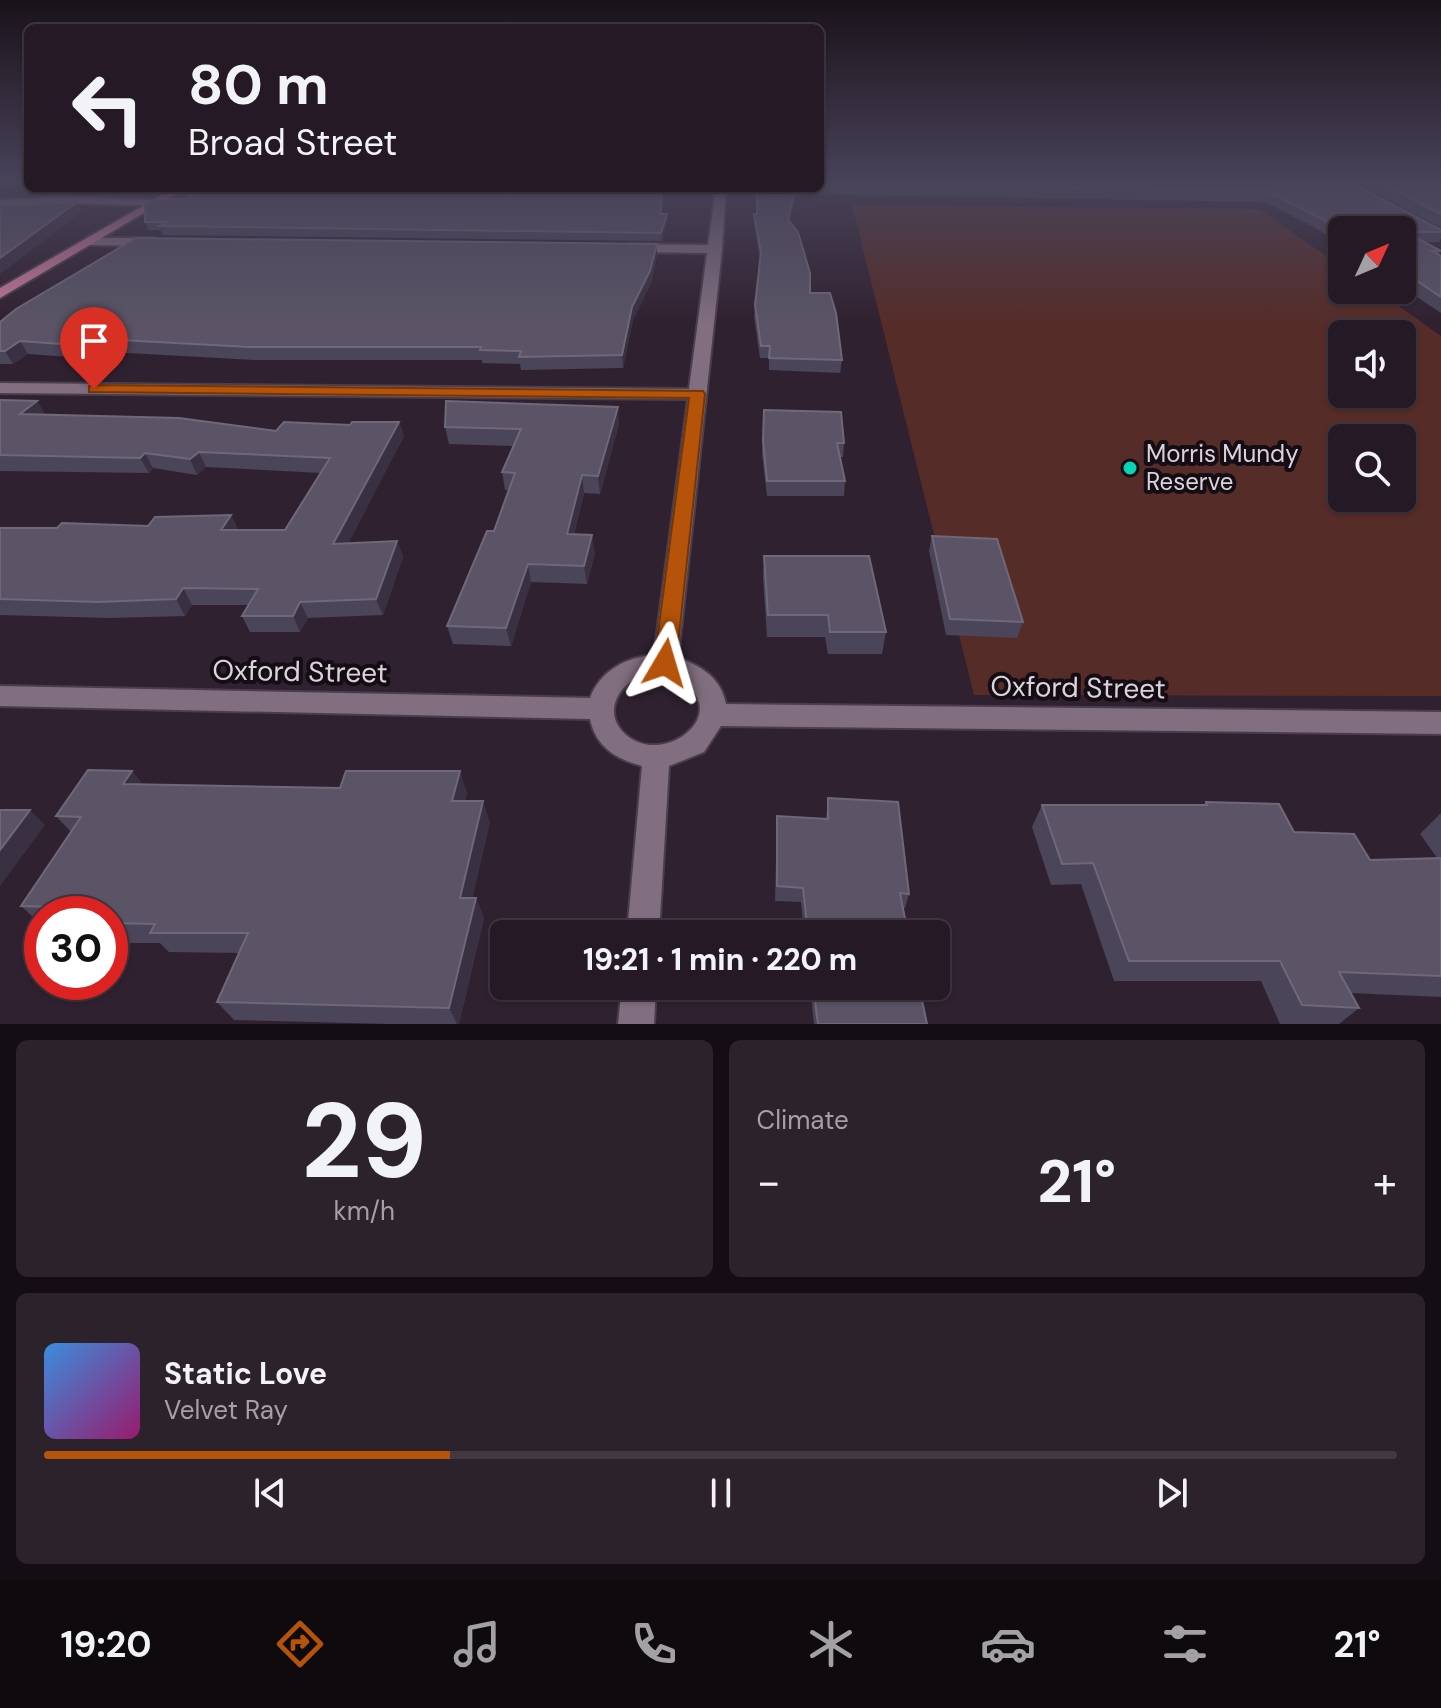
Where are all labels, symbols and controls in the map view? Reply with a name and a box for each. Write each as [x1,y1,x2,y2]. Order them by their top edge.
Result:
text: 80 m [188,48,329,121]
icon: left [56,56,160,160]
text: Broad Street [188,119,397,166]
north arrow [1328,216,1416,304]
map controls [1328,216,1416,512]
pin [60,307,128,389]
icon: arrive [72,319,116,363]
button: sound [1328,320,1416,408]
button: search [1328,424,1416,512]
place label: Morris Mundy Reserve [1146,438,1298,497]
marker: Morris Mundy Reserve [1121,459,1139,477]
position arrow [623,621,707,705]
street label: Oxford Street [212,651,388,692]
street label: Oxford Street [990,667,1166,708]
speed limit sign: 30 [24,896,128,1000]
text: 19:21 · 1 min · 220 m [583,940,857,979]
text: 29 [301,1074,427,1209]
text: Climate [757,1103,849,1137]
text: 21° [1037,1142,1116,1221]
text: − [757,1153,781,1211]
text: + [1373,1153,1397,1211]
text: km/h [334,1194,395,1228]
text: Static Love [164,1354,327,1393]
text: Velvet Ray [164,1393,288,1427]
icon: previous [248,1471,292,1515]
icon: pause [699,1471,743,1515]
icon: next [1150,1471,1194,1515]
icon: directions [272,1616,328,1672]
icon: music [449,1616,505,1672]
icon: phone [626,1616,682,1672]
icon: climate [803,1616,859,1672]
icon: car [980,1616,1036,1672]
icon: filters [1157,1616,1213,1672]
text: 19:20 [60,1621,152,1668]
text: 21° [1334,1621,1380,1668]

